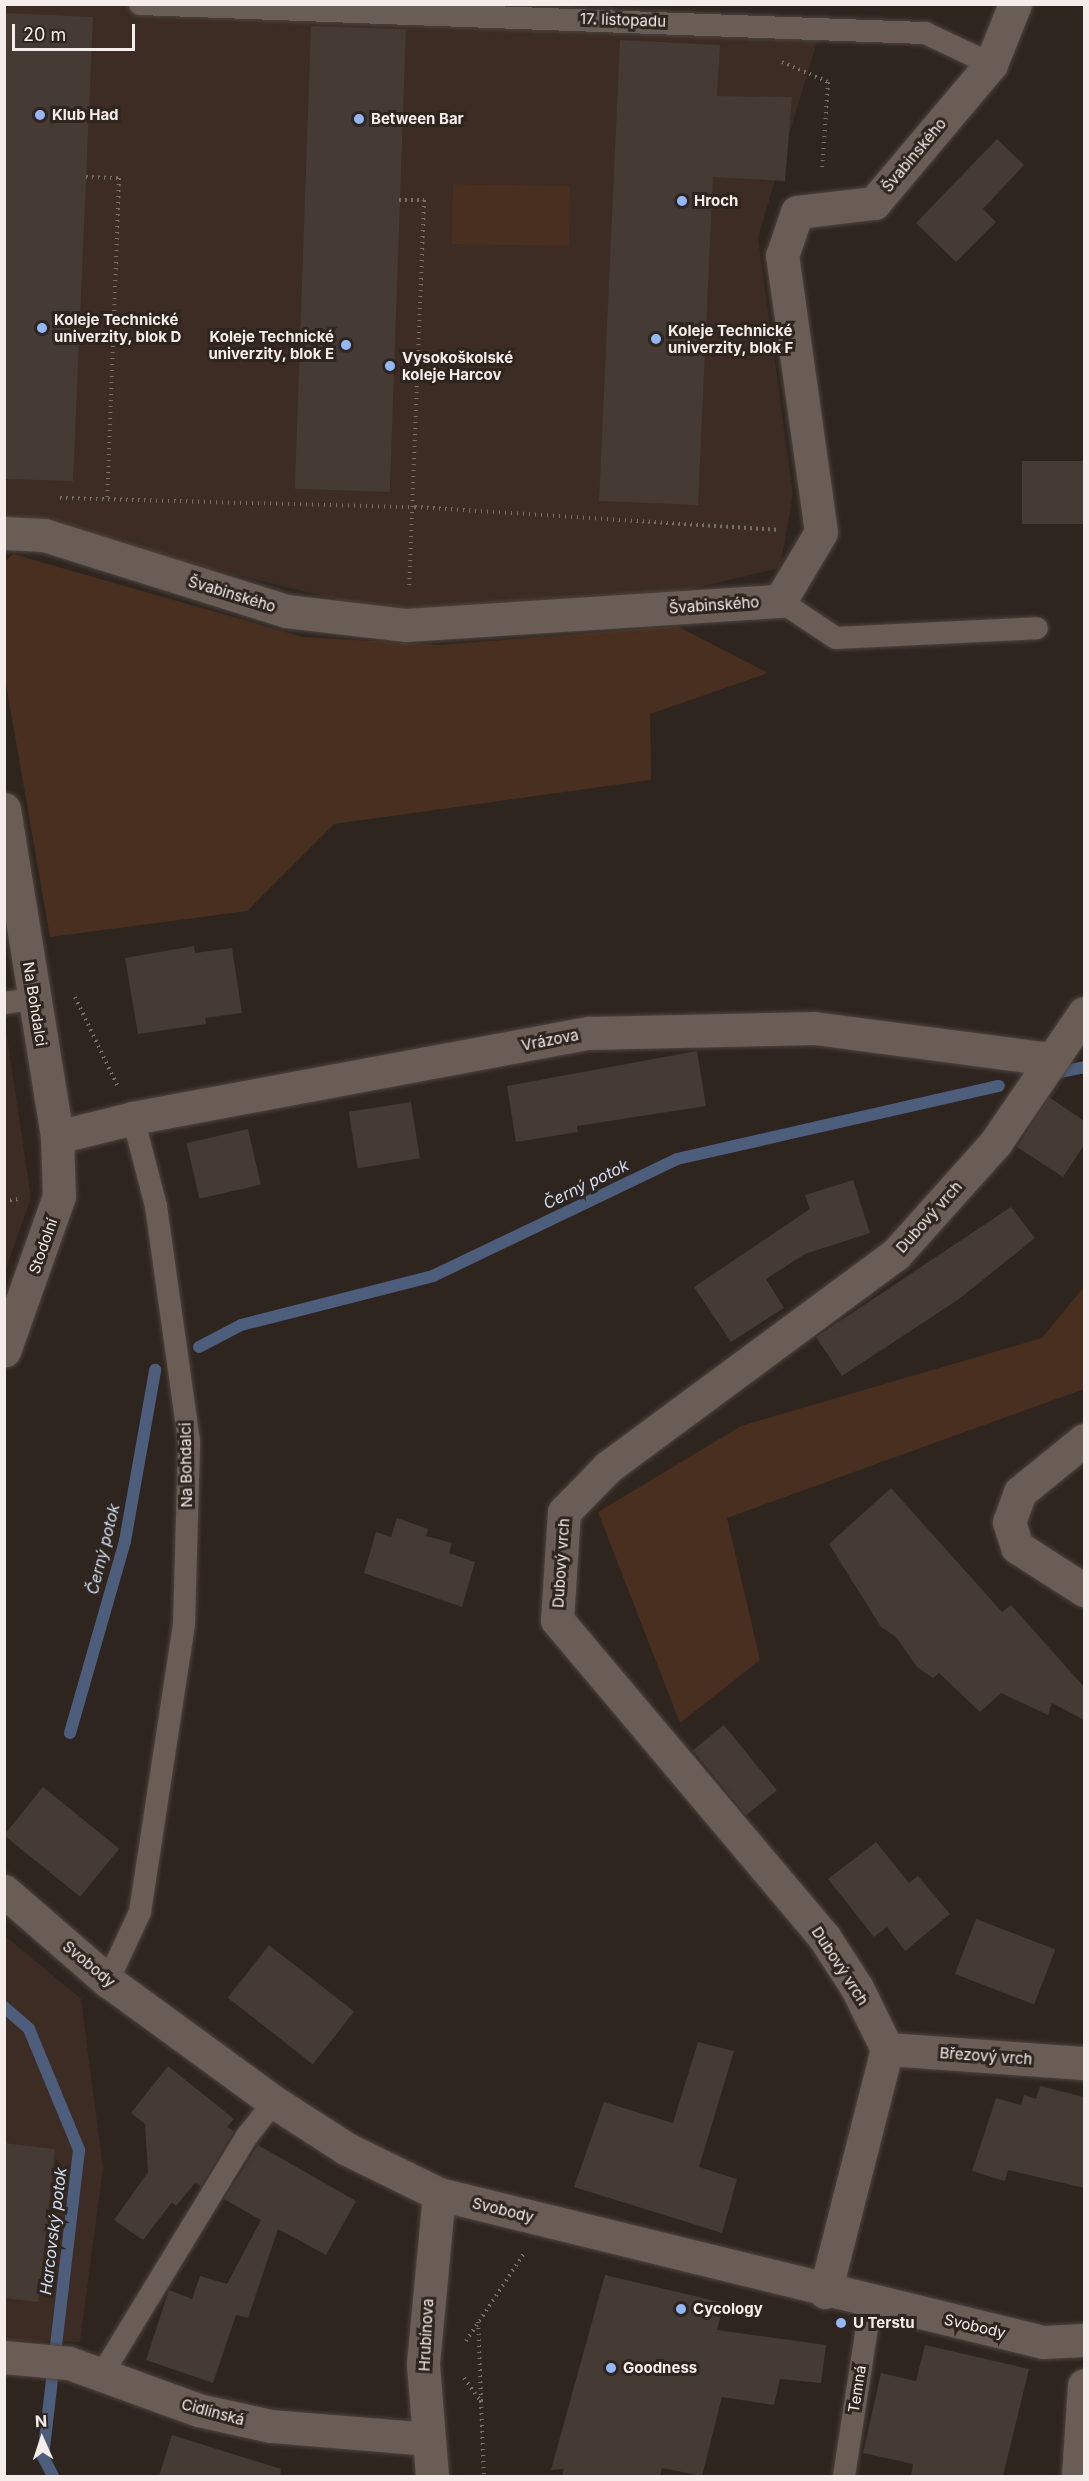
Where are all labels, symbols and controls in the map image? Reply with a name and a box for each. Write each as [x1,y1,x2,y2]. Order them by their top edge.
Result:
street label: 17. listopadu [580,10,666,30]
scale bar [15,12,138,50]
text: 20 m [23,24,66,45]
place label: Klub Had [52,106,119,124]
marker: Klub Had [33,108,47,122]
place label: Between Bar [371,110,464,128]
marker: Between Bar [352,112,366,126]
street label: Švabinského [878,115,950,195]
place label: Hroch [694,192,738,210]
marker: Hroch [675,194,689,208]
place label: Koleje Technické univerzity, blok D [54,310,182,345]
marker: Koleje Technické univerzity, blok D [35,321,49,335]
place label: Koleje Technické univerzity, blok F [668,321,794,356]
place label: Koleje Technické univerzity, blok E [208,327,334,362]
marker: Koleje Technické univerzity, blok F [649,332,663,346]
marker: Koleje Technické univerzity, blok E [339,338,353,352]
place label: Vysokoškolské koleje Harcov [402,348,513,383]
marker: Vysokoškolské koleje Harcov [383,359,397,373]
street label: Švabinského [186,572,278,616]
street label: Švabinského [668,593,760,617]
street label: Na Bohdalci [19,961,51,1047]
street label: Vrázova [520,1026,580,1054]
water label: Černý potok [540,1155,632,1213]
street label: Dubový vrch [892,1178,966,1256]
street label: Stodolní [25,1216,61,1276]
street label: Na Bohdalci [176,1422,196,1508]
water label: Černý potok [82,1502,124,1596]
street label: Dubový vrch [549,1518,573,1608]
street label: Dubový vrch [808,1923,872,2009]
street label: Svobody [59,1937,119,1991]
street label: Březový vrch [939,2044,1033,2068]
water label: Harcovský potok [36,2166,70,2296]
street label: Svobody [470,2194,536,2226]
street label: Hrubínova [415,2298,437,2372]
place label: Cycology [693,2300,763,2318]
marker: Cycology [674,2302,688,2316]
street label: Svobody [942,2310,1008,2342]
place label: U Terstu [853,2314,915,2332]
marker: U Terstu [834,2316,848,2330]
place label: Goodness [623,2359,697,2377]
marker: Goodness [604,2361,618,2375]
street label: Temná [844,2364,870,2414]
street label: Cidlinská [180,2395,246,2429]
north arrow [12,2409,72,2469]
text: N [34,2411,48,2431]

